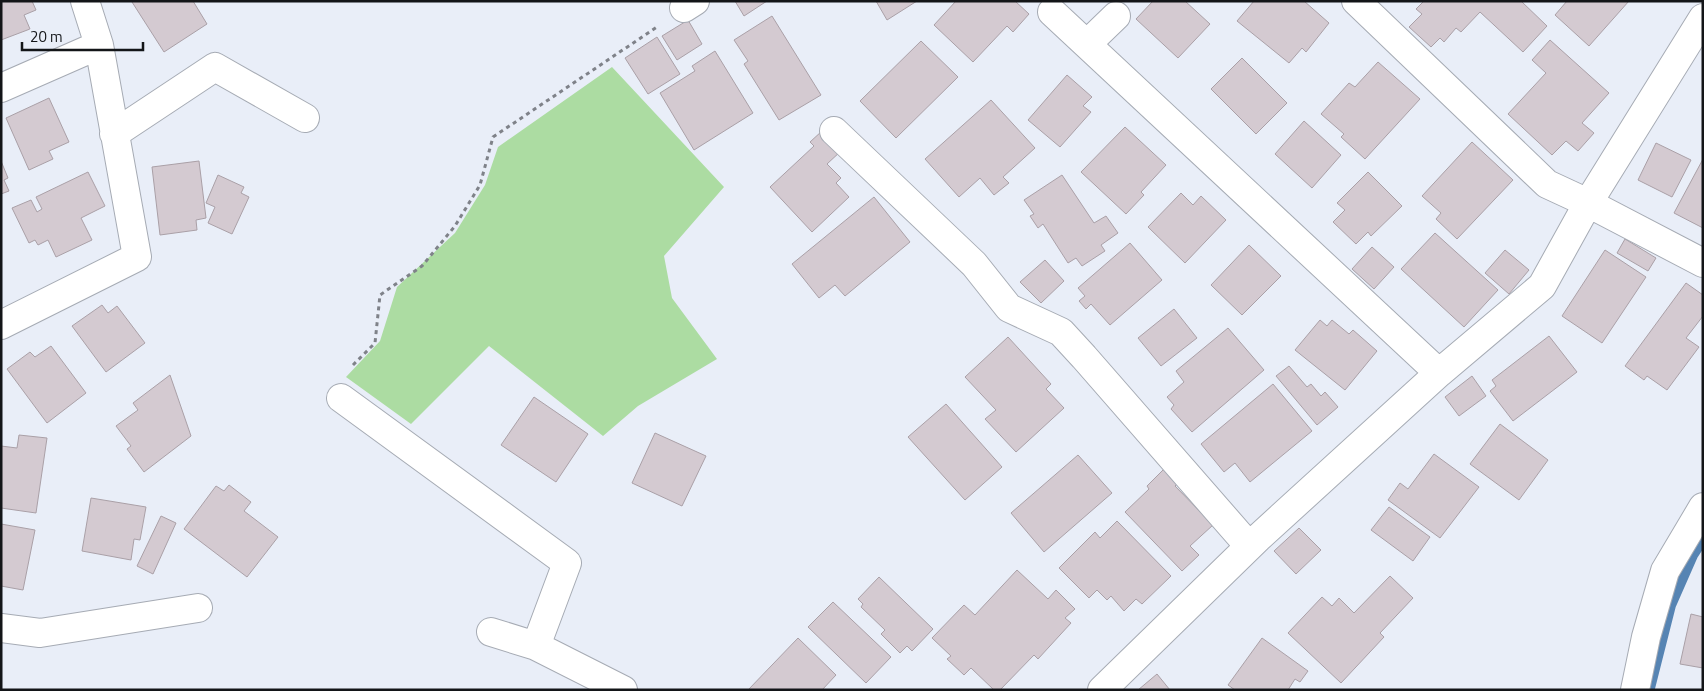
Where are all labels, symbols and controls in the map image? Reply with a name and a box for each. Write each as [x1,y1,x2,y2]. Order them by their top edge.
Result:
scale bar [22,20,144,52]
text: 20 m [30,25,63,48]

